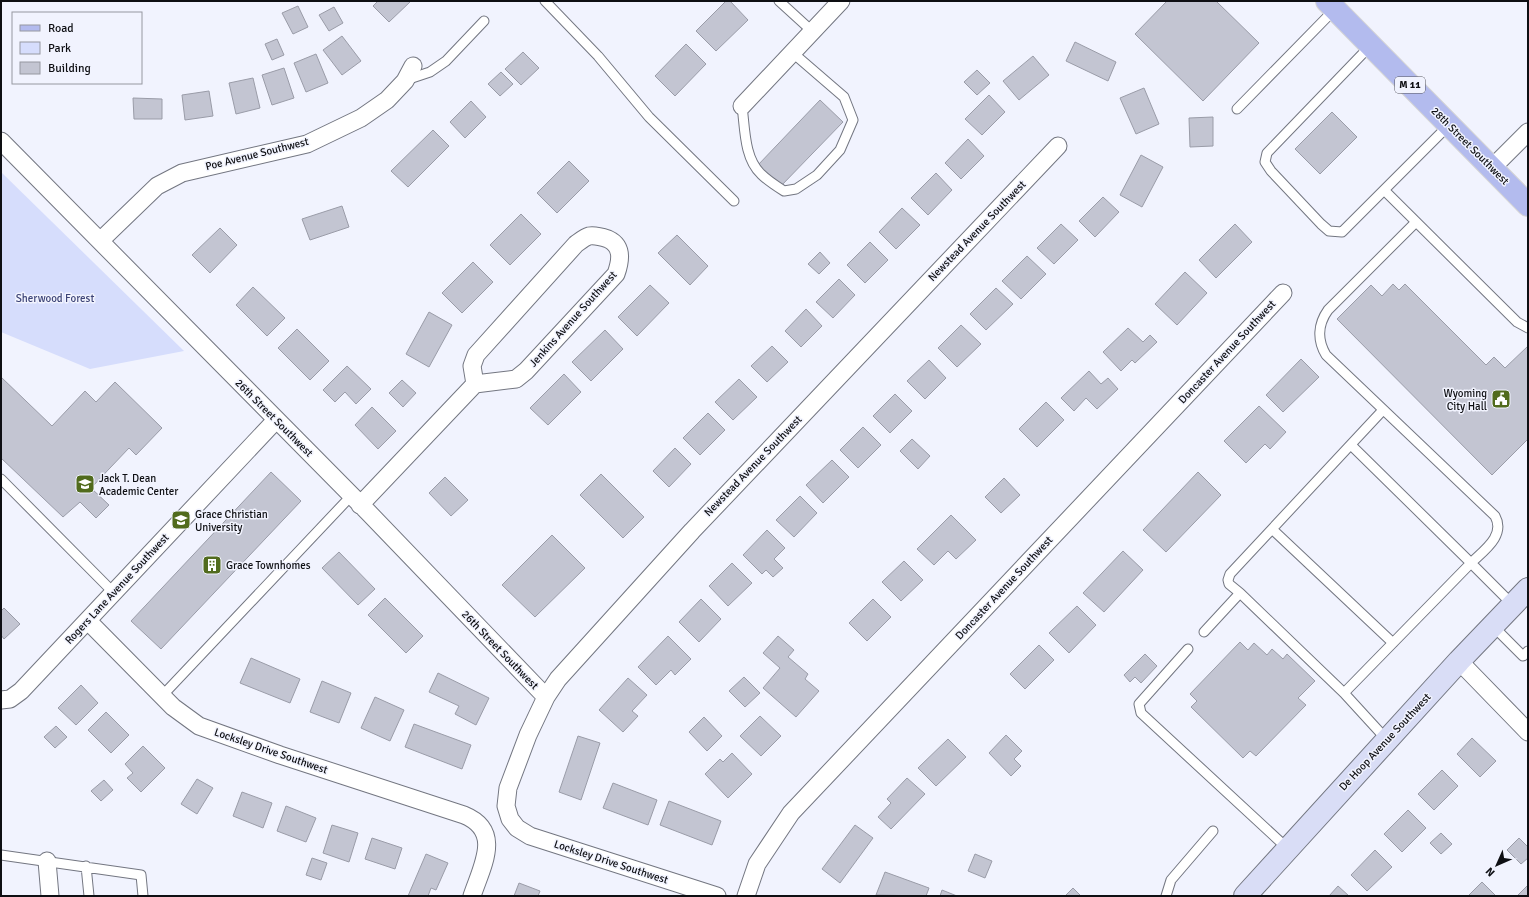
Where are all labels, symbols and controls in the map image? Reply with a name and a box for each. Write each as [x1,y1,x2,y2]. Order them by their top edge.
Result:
legend [12,12,142,84]
text: Road [48,21,74,36]
text: Park [48,41,71,56]
text: Building [48,61,91,76]
road number: M 11 [1395,77,1425,93]
street label: 28th Street Southwest [1428,104,1512,188]
street label: Poe Avenue Southwest [204,135,310,173]
street label: Newstead Avenue Southwest [925,178,1029,284]
street label: Jenkins Avenue Southwest [527,268,620,370]
park label: Sherwood Forest [16,292,94,305]
street label: Doncaster Avenue Southwest [1176,298,1278,406]
street label: 26th Street Southwest [232,376,316,460]
place label: Wyoming City Hall [1443,387,1487,413]
public building icon: Wyoming City Hall [1490,388,1512,410]
street label: Newstead Avenue Southwest [701,413,805,519]
place label: Jack T. Dean Academic Center [99,472,178,498]
school or university icon: Jack T. Dean Academic Center [74,473,96,495]
place label: Grace Christian University [195,508,268,534]
school or university icon: Grace Christian University [170,509,192,531]
street label: Rogers Lane Avenue Southwest [62,531,172,647]
street label: Doncaster Avenue Southwest [953,534,1055,642]
building icon: Grace Townhomes [201,554,223,576]
place label: Grace Townhomes [226,559,311,572]
street label: 26th Street Southwest [459,608,541,692]
street label: De Hoop Avenue Southwest [1336,690,1434,793]
street label: Locksley Drive Southwest [212,725,330,777]
street label: Locksley Drive Southwest [552,837,670,887]
north arrow [1477,845,1517,885]
text: N [1483,864,1498,879]

